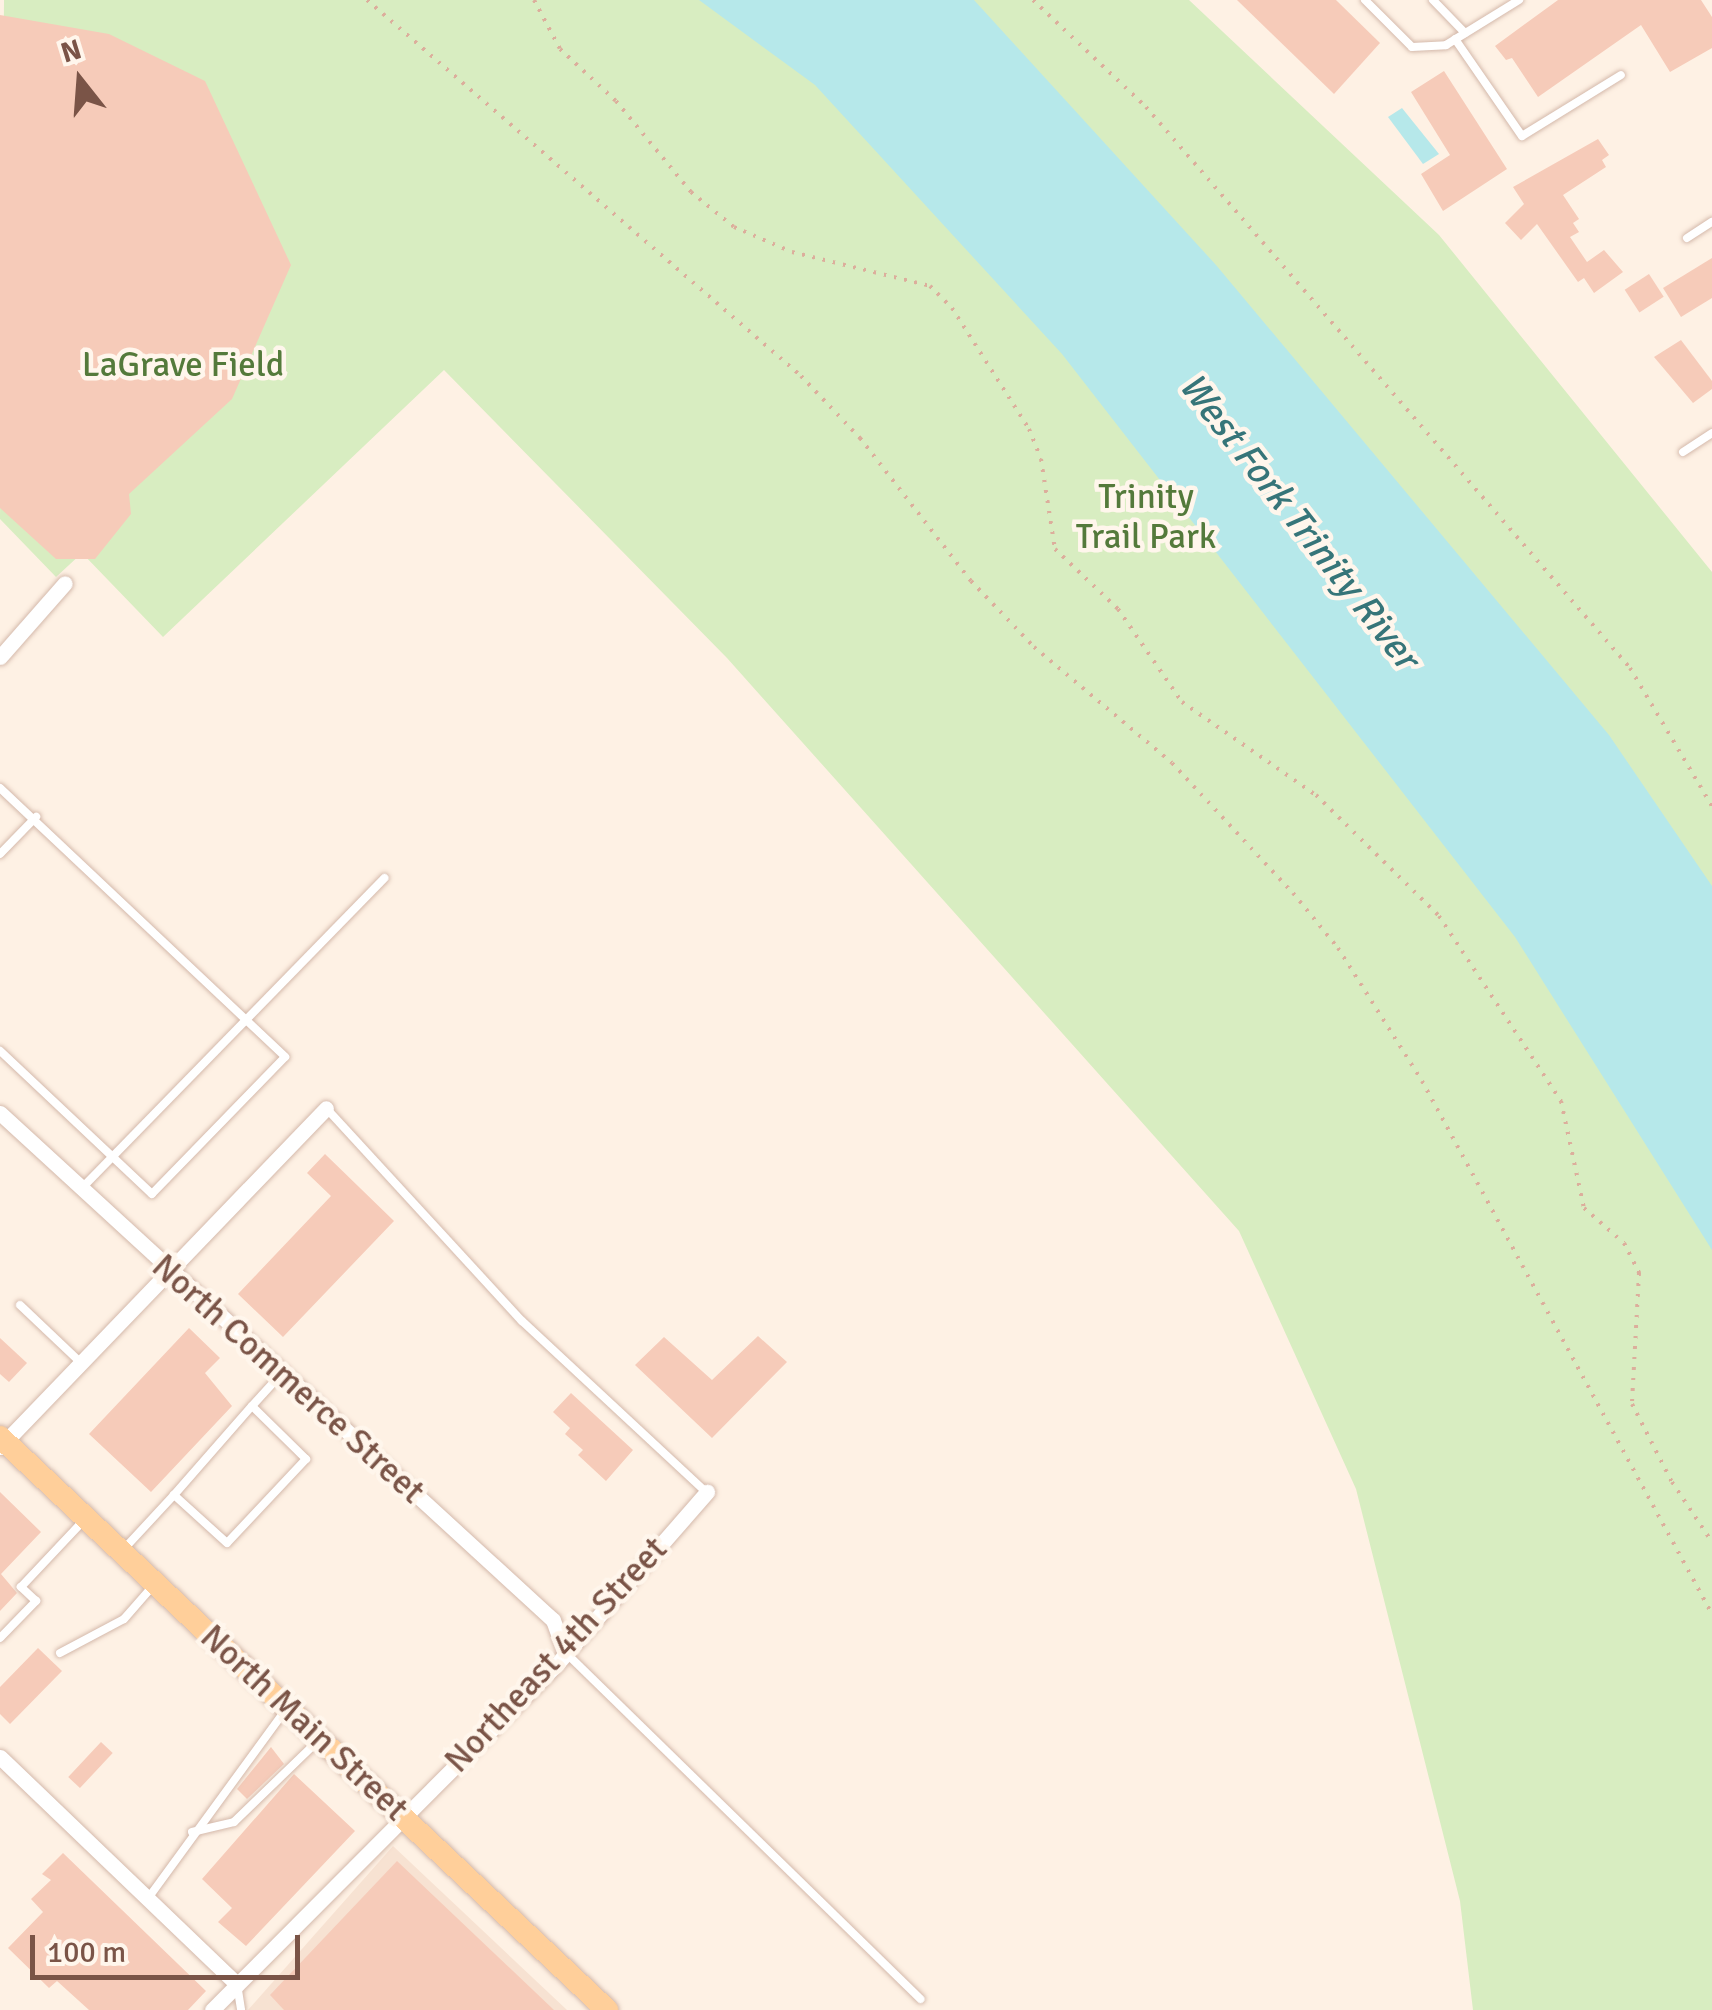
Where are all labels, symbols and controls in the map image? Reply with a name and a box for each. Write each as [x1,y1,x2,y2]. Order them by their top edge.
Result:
north arrow [30,30,130,130]
text: N [57,32,86,70]
park label: LaGrave Field [82,344,284,386]
water label: West Fork Trinity River [1169,364,1429,678]
park label: Trinity Trail Park [1076,476,1216,558]
street label: North Commerce Street [143,1246,433,1512]
street label: Northeast 4th Street [436,1529,676,1781]
street label: North Main Street [192,1616,416,1830]
scale bar [35,1915,305,1977]
text: 100 m [47,1934,126,1971]

